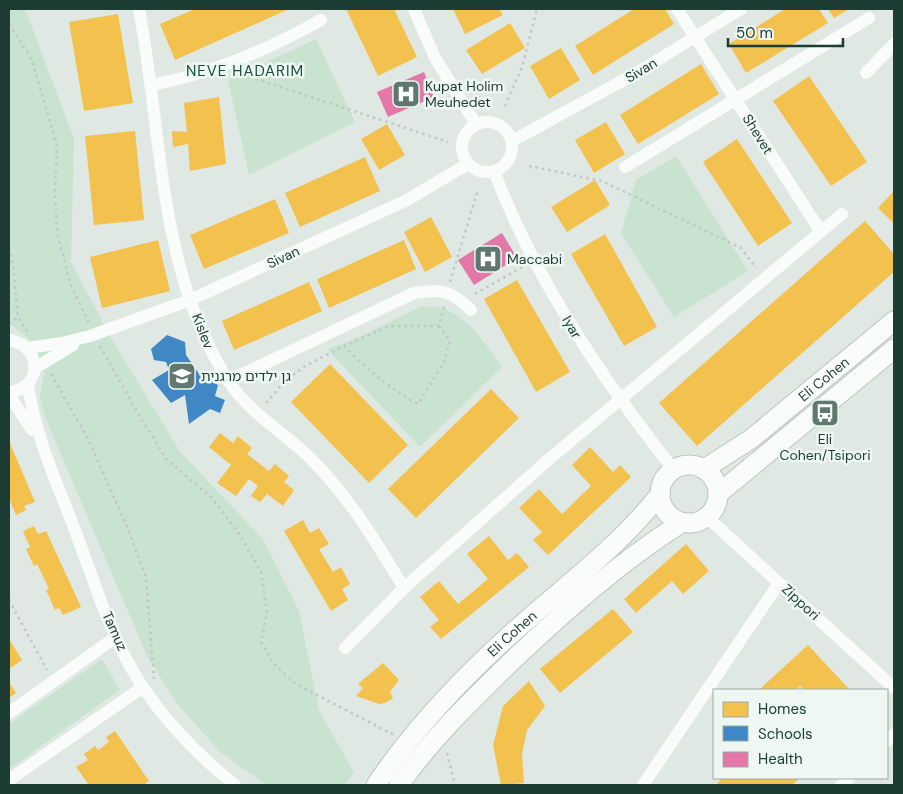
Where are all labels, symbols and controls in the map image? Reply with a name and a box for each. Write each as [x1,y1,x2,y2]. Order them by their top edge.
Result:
scale bar [728,15,843,47]
text: 50 m [736,23,773,43]
street label: Sivan [622,53,660,87]
district label: NEVE HADARIM [186,61,304,81]
place label: Kupat Holim Meuhedet [425,77,503,111]
hospital icon: Kupat Holim Meuhedet [391,79,421,109]
street label: Shevet [739,111,777,157]
street label: Sivan [264,242,302,272]
hospital icon: Maccabi [473,244,503,274]
place label: Maccabi [507,250,562,268]
street label: Kislev [188,311,218,352]
street label: Iyar [558,312,586,342]
street label: Eli Cohen [795,353,853,405]
school or university icon: גן ילדים מרגנית [167,361,197,391]
place label: גן ילדים מרגנית [201,367,291,385]
bus stop icon: Eli Cohen/Tsipori [810,398,840,428]
place label: Eli Cohen/Tsipori [779,430,871,464]
street label: Zippori [778,580,824,624]
street label: Eli Cohen [483,607,540,660]
street label: Tamuz [98,608,132,654]
legend [713,689,888,779]
text: Homes [758,699,807,719]
text: Schools [758,724,813,744]
text: Health [758,749,803,769]

